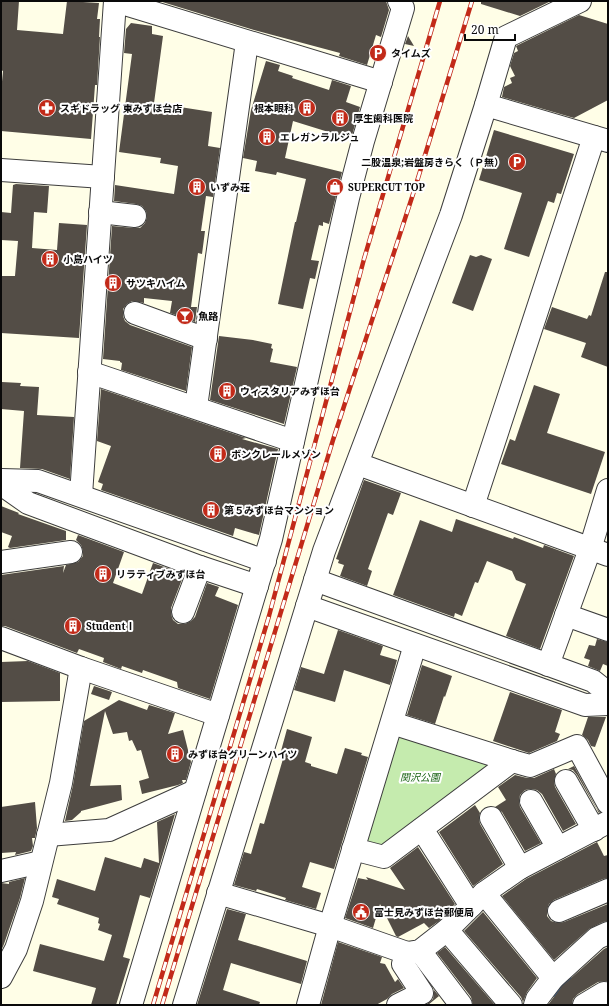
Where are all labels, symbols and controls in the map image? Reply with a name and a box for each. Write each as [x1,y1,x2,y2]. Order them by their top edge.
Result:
scale bar [465,16,515,42]
text: 20 m [471,21,499,38]
parking icon: タイムズ [368,43,388,63]
place label: タイムズ [391,46,431,60]
pharmacy icon: スギドラッグ 東みずほ台店 [37,98,57,118]
building icon: 根本眼科 [297,98,317,118]
place label: スギドラッグ 東みずほ台店 [60,101,183,115]
place label: 根本眼科 [254,101,294,115]
building icon: 厚生歯科医院 [330,108,350,128]
place label: 厚生歯科医院 [353,111,413,125]
building icon: エレガンラルジュ [257,127,277,147]
place label: エレガンラルジュ [280,130,359,144]
parking icon: 二股温泉;岩盤房きらく（Ｐ無） [507,152,527,172]
place label: 二股温泉;岩盤房きらく（Ｐ無） [361,155,504,169]
building icon: いずみ荘 [187,177,207,197]
shop icon: SUPERCUT TOP [325,177,345,197]
place label: いずみ荘 [210,180,250,194]
place label: SUPERCUT TOP [348,180,426,194]
building icon: 小島ハイツ [40,249,60,269]
place label: 小島ハイツ [63,252,113,266]
building icon: サツキハイム [103,273,123,293]
place label: サツキハイム [126,276,186,290]
bar icon: 魚路 [175,306,195,326]
place label: 魚路 [198,309,219,323]
building icon: ウィスタリアみずほ台 [217,381,237,401]
place label: ウィスタリアみずほ台 [240,384,340,398]
building icon: ボンクレールメゾン [208,444,228,464]
place label: ボンクレールメゾン [231,447,321,461]
building icon: 第５みずほ台マンション [201,500,221,520]
place label: 第５みずほ台マンション [224,503,334,517]
building icon: リラティブみずほ台 [93,564,113,584]
place label: リラティブみずほ台 [116,567,205,581]
building icon: StudentⅠ [63,616,83,636]
place label: StudentⅠ [86,619,135,633]
building icon: みずほ台グリーンハイツ [165,744,185,764]
place label: みずほ台グリーンハイツ [188,747,297,761]
park label: 関沢公園 [400,770,442,784]
public building icon: 富士見みずほ台郵便局 [351,902,371,922]
place label: 富士見みずほ台郵便局 [374,905,474,919]

